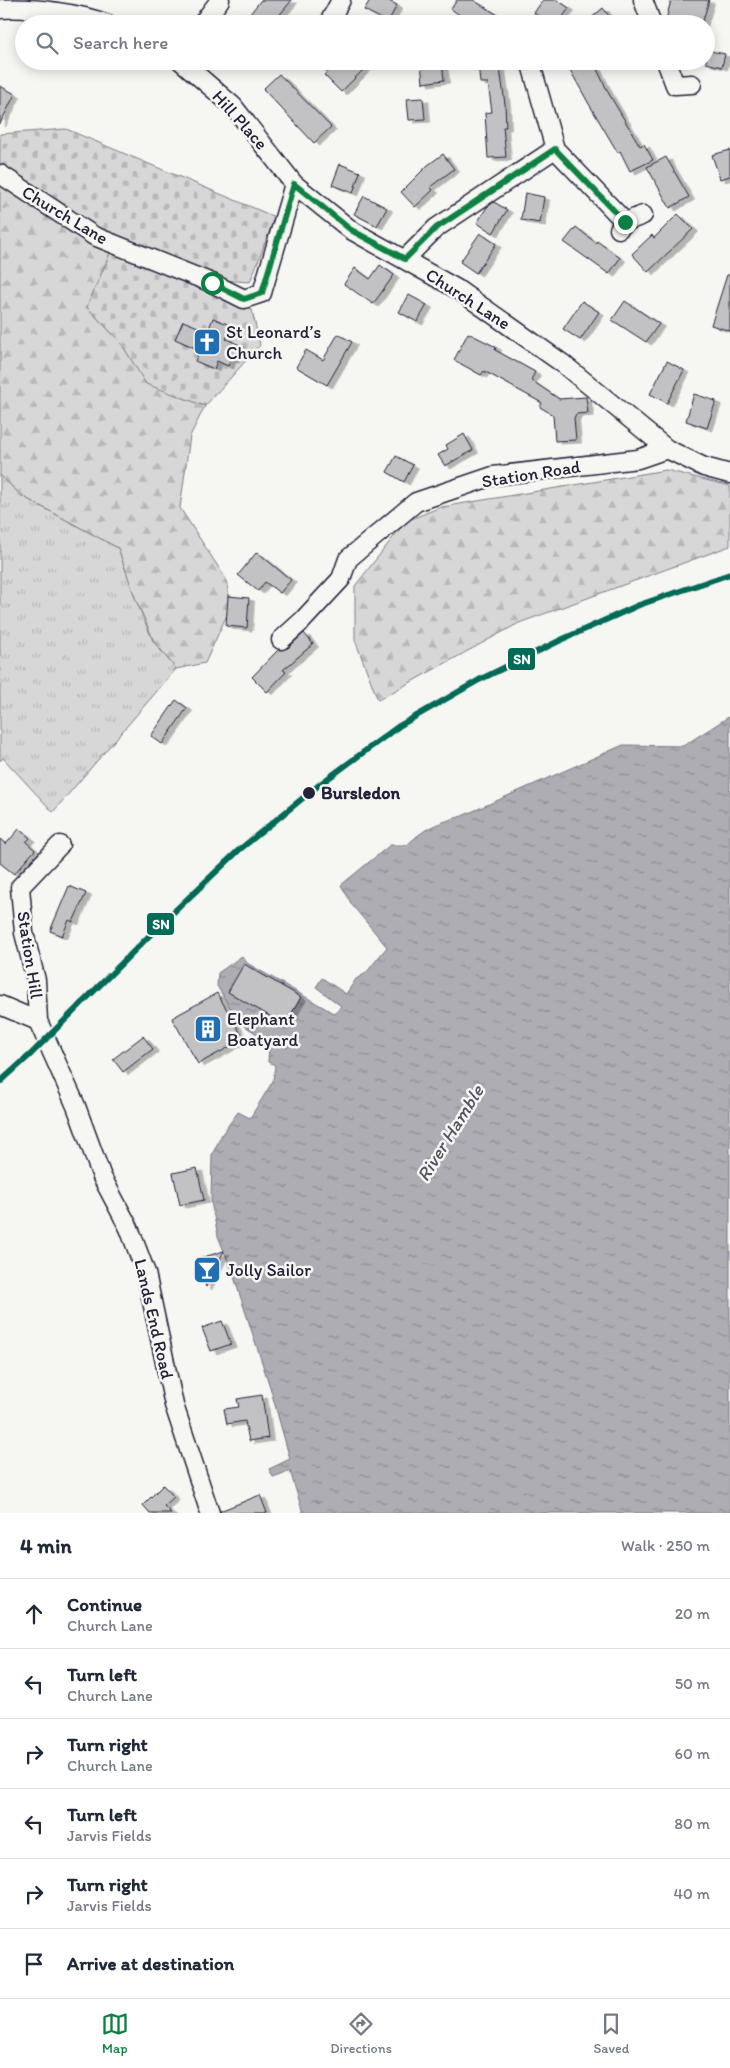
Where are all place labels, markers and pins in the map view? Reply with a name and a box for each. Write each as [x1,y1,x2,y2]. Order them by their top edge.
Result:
place label: St Leonard’s Church [226,321,321,364]
church icon: St Leonard’s Church [192,327,222,357]
place label: Bursledon [321,782,400,804]
marker: Bursledon [301,785,317,801]
place label: Elephant Boatyard [227,1008,298,1051]
building icon: Elephant Boatyard [193,1014,223,1044]
bar icon: Jolly Sailor [192,1255,222,1285]
place label: Jolly Sailor [226,1259,311,1281]

